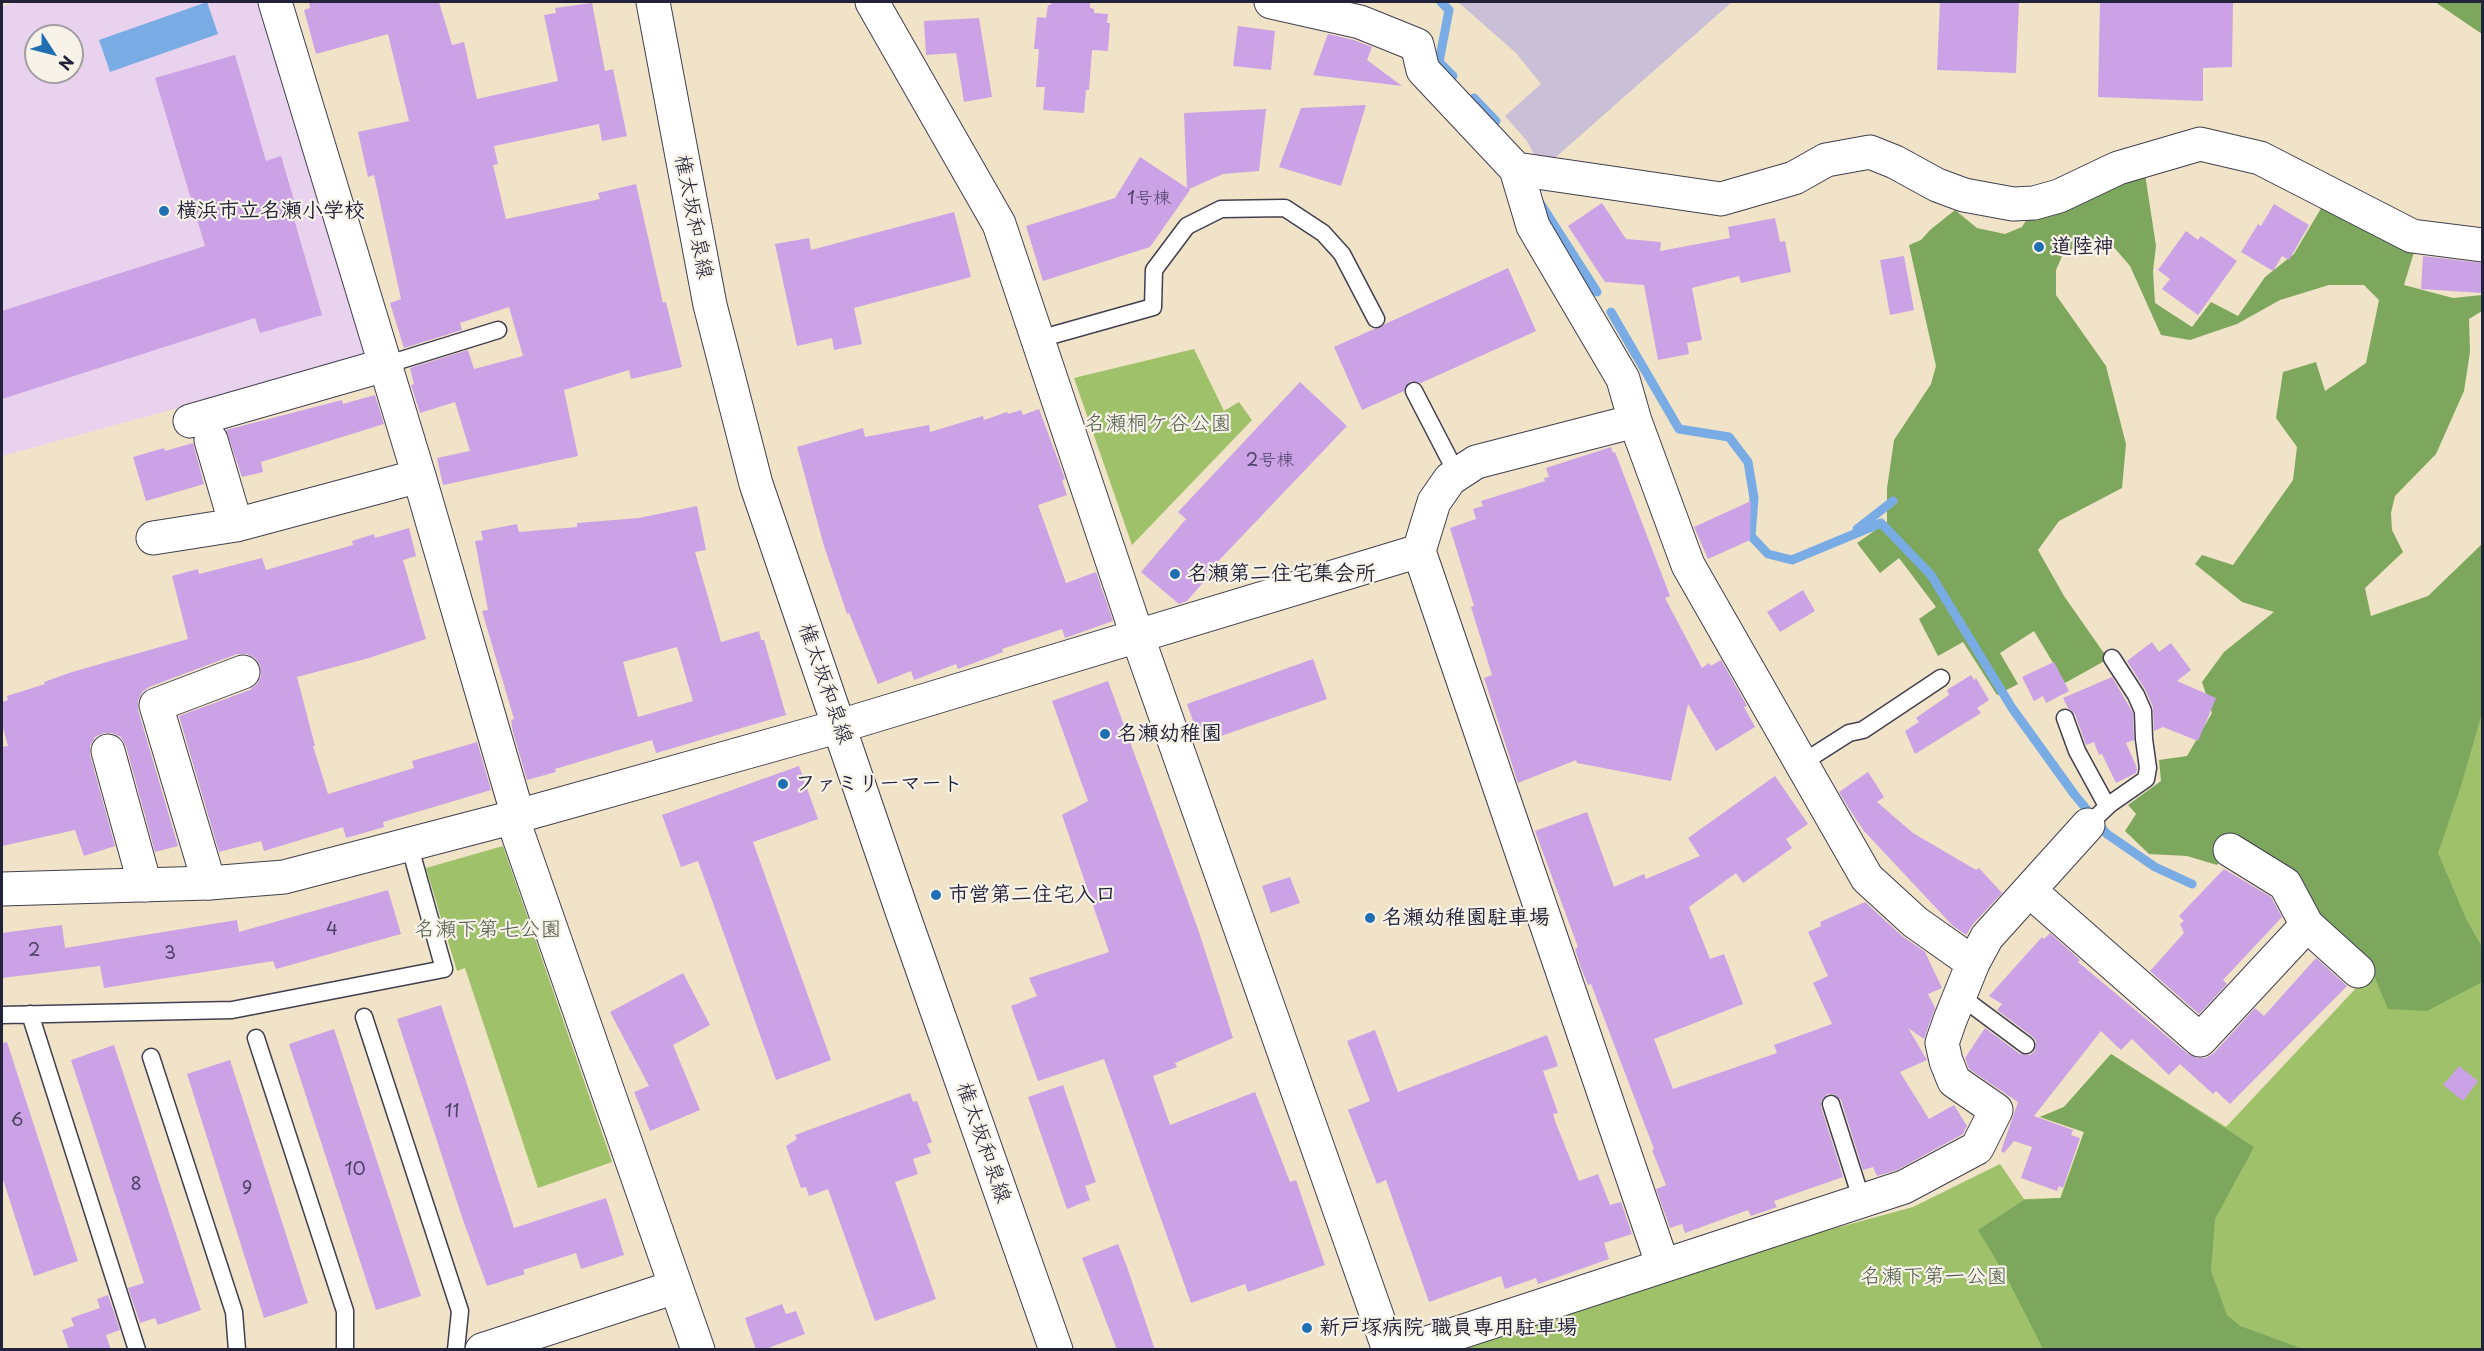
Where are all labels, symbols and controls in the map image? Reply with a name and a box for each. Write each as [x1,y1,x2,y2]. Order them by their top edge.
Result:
north arrow [24,24,84,84]
text: N [54,51,80,76]
street label: 権太坂和泉線 [669,153,717,281]
house number: 1号棟 [1127,188,1171,210]
place label: 横浜市立名瀬小学校 [176,198,365,224]
marker: 横浜市立名瀬小学校 [157,204,171,218]
place label: 道陸神 [2051,234,2114,260]
marker: 道陸神 [2032,240,2046,254]
park label: 名瀬桐ケ谷公園 [1085,411,1231,437]
house number: 2号棟 [1246,450,1294,472]
place label: 名瀬第二住宅集会所 [1187,561,1376,587]
marker: 名瀬第二住宅集会所 [1168,567,1182,581]
street label: 権太坂和泉線 [793,620,857,748]
place label: 名瀬幼稚園 [1117,721,1222,747]
marker: 名瀬幼稚園 [1098,727,1112,741]
place label: ファミリーマート [795,771,963,797]
marker: ファミリーマート [776,777,790,791]
place label: 市営第二住宅入口 [948,882,1116,908]
marker: 市営第二住宅入口 [929,888,943,902]
place label: 名瀬幼稚園駐車場 [1382,905,1550,931]
marker: 名瀬幼稚園駐車場 [1363,911,1377,925]
park label: 名瀬下第七公園 [415,917,561,943]
house number: 4 [326,919,338,941]
house number: 2 [28,940,40,962]
house number: 3 [164,943,176,965]
street label: 権太坂和泉線 [951,1079,1015,1207]
house number: 11 [444,1101,460,1123]
house number: 6 [11,1110,23,1132]
house number: 10 [344,1159,366,1181]
house number: 8 [130,1174,142,1196]
house number: 9 [242,1178,252,1200]
park label: 名瀬下第一公園 [1861,1264,2007,1290]
place label: 新戸塚病院 職員専用駐車場 [1319,1315,1578,1341]
marker: 新戸塚病院 職員専用駐車場 [1300,1321,1314,1335]

